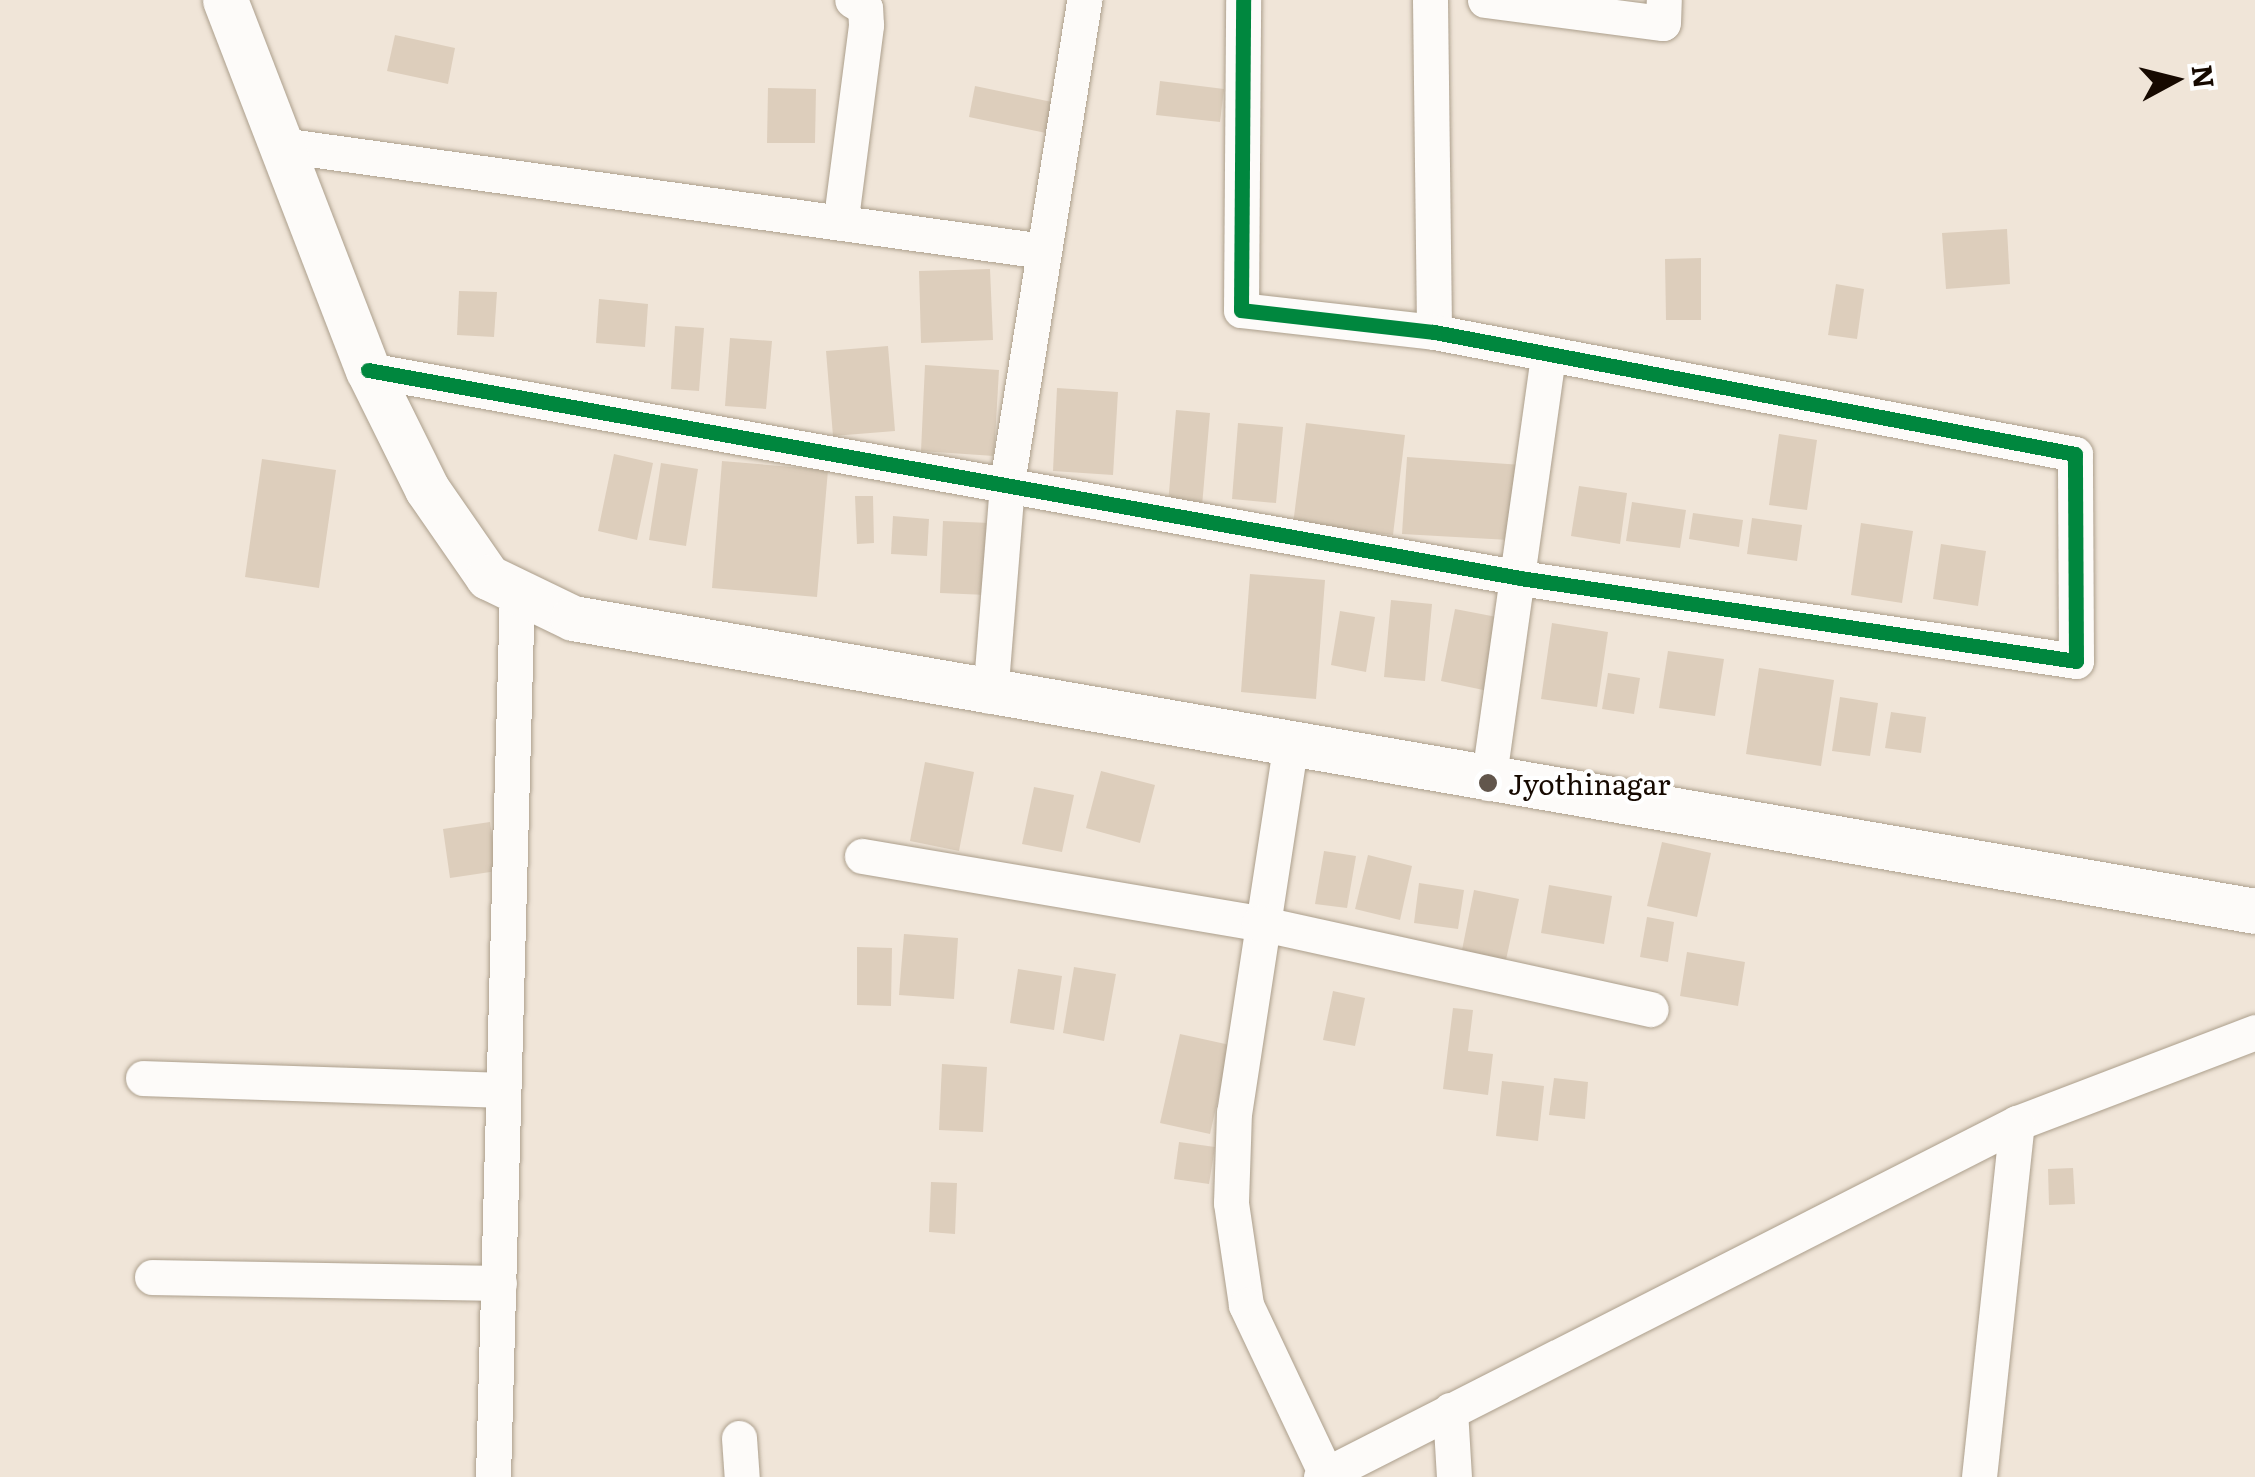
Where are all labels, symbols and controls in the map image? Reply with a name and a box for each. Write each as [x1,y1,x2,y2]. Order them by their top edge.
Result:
north arrow [2125,30,2225,130]
text: N [2183,62,2227,91]
place label: Jyothinagar [1508,766,1671,800]
marker: Jyothinagar [1477,772,1499,794]

